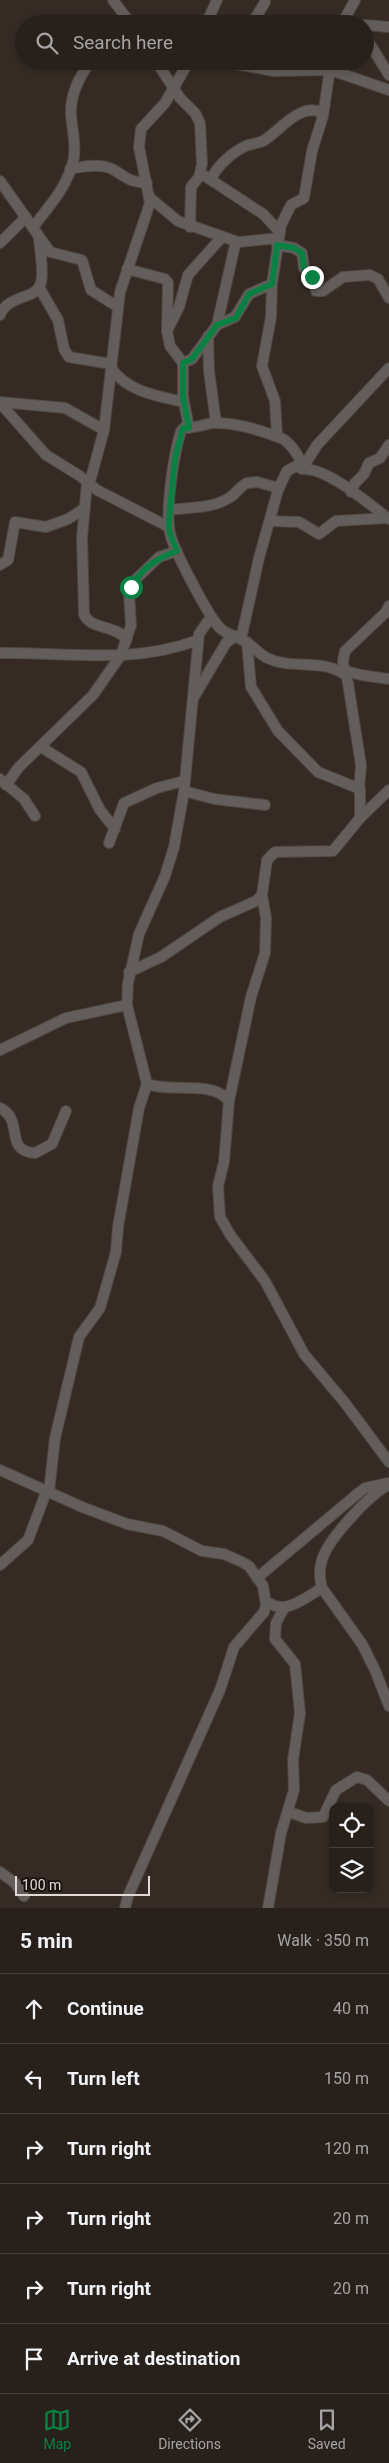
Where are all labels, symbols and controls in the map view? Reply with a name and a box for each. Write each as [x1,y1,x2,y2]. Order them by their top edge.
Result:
search box [15,15,374,70]
icon: search [33,29,61,57]
text: Search here [73,31,173,54]
route end [301,266,324,289]
route start [120,576,143,599]
map controls [329,1803,374,1893]
button: locate [329,1803,374,1848]
button: layers [329,1848,374,1893]
scale bar [15,1873,150,1896]
text: 100 m [22,1877,61,1893]
text: 5 min [20,1929,73,1953]
text: Walk · 350 m [277,1931,369,1950]
icon: ahead [20,1995,48,2023]
text: Continue [67,1997,144,2020]
text: 40 m [333,1999,369,2018]
icon: left [20,2065,48,2093]
text: Turn left [67,2067,140,2090]
text: 150 m [324,2069,369,2088]
icon: right [20,2135,48,2163]
text: Turn right [67,2137,151,2160]
text: 120 m [324,2139,369,2158]
icon: right [20,2205,48,2233]
text: Turn right [67,2207,151,2230]
text: 20 m [333,2209,369,2228]
icon: right [20,2275,48,2303]
text: Turn right [67,2277,151,2300]
text: 20 m [333,2279,369,2298]
icon: arrive [20,2345,48,2373]
text: Arrive at destination [67,2347,240,2370]
tab: Map [43,2406,71,2452]
tab: Directions [158,2406,221,2452]
tab: Saved [308,2406,346,2452]

